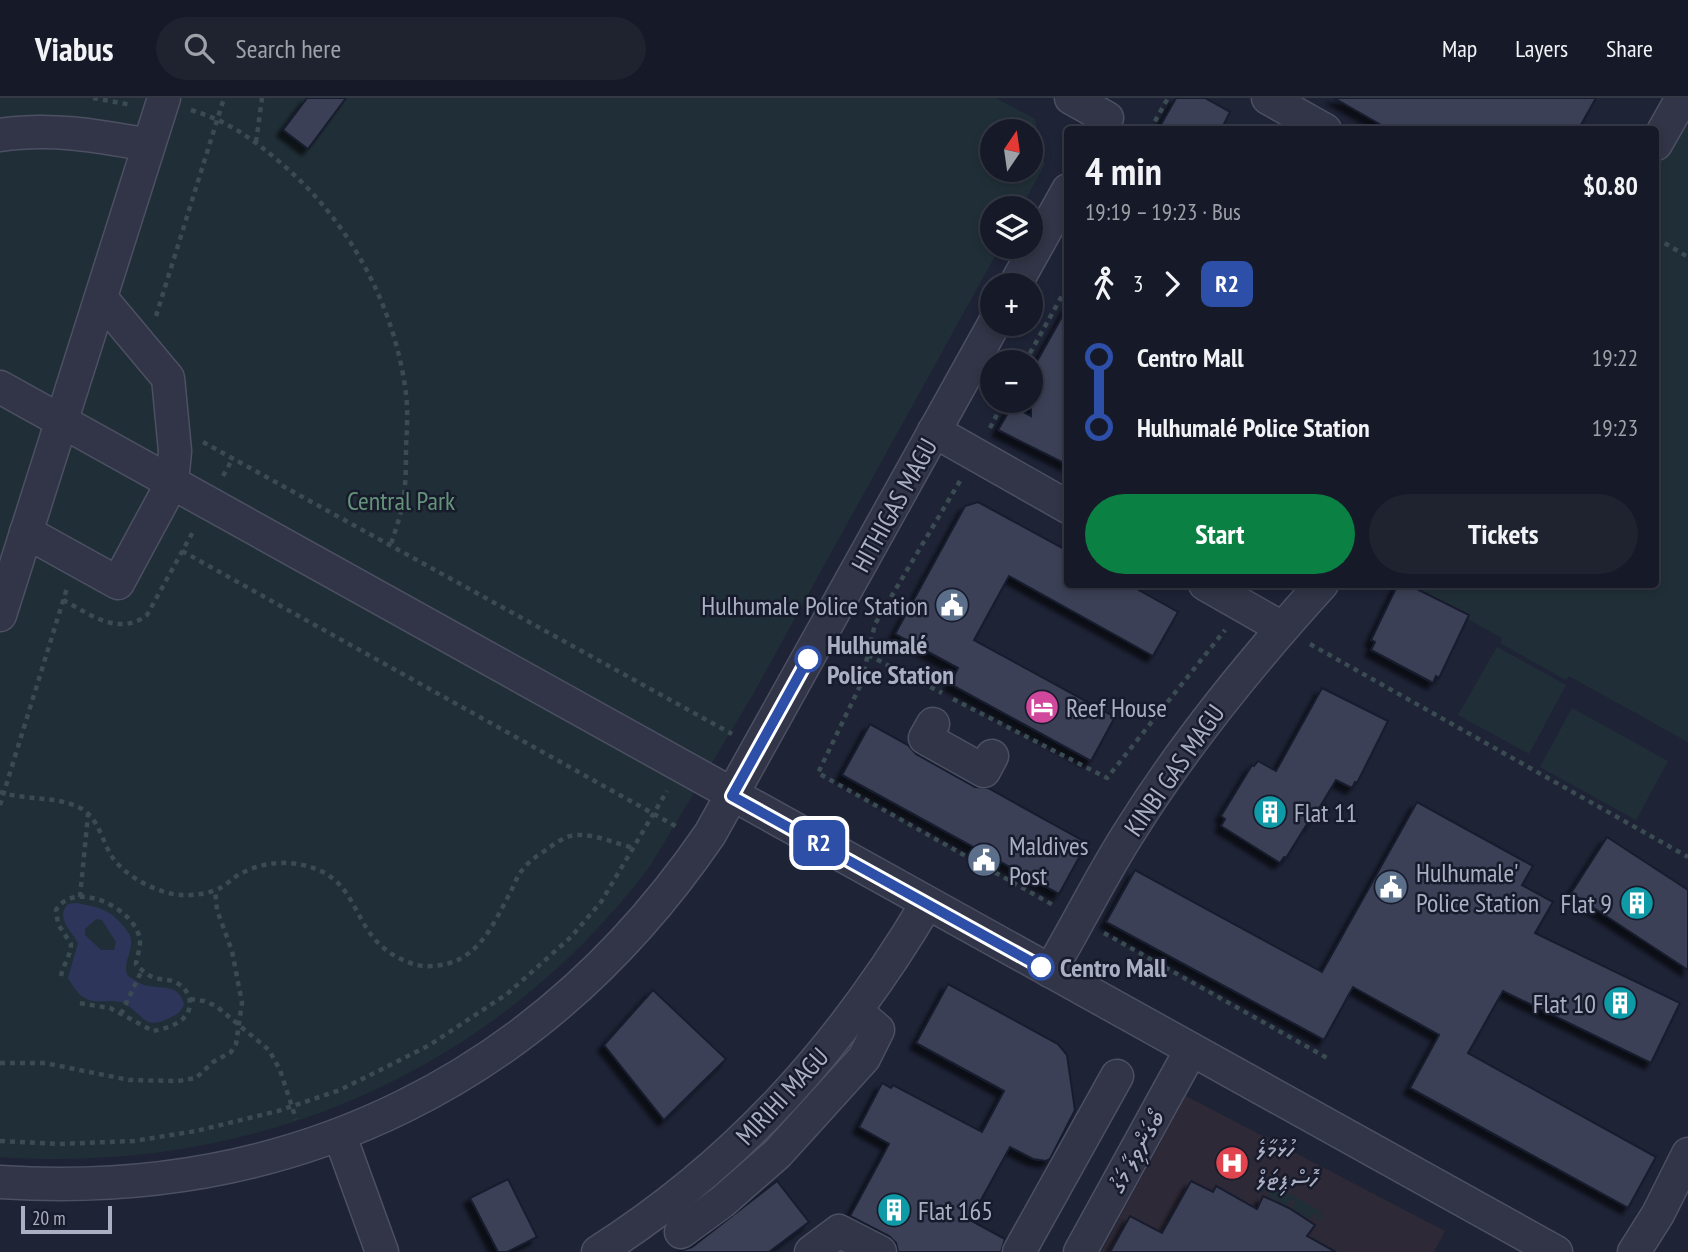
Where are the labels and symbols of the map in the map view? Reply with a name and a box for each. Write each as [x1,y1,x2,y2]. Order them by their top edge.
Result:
north arrow [980,119,1043,182]
street label: HITHIGAS MAGU [844,432,944,578]
park label: Central Park [347,484,455,517]
public building icon: Hulhumale Police Station [933,586,971,624]
place label: Hulhumale Police Station [701,589,928,622]
place label: Hulhumalé Police Station [827,628,954,691]
marker: Hulhumalé Police Station [795,646,821,672]
hotel icon: Reef House [1023,688,1061,726]
place label: Reef House [1066,691,1167,724]
street label: KINBI GAS MAGU [1117,698,1231,842]
building icon: Flat 11 [1251,793,1289,831]
place label: Flat 11 [1294,796,1357,829]
line badge: R2 [788,820,850,866]
place label: Maldives Post [1009,829,1089,892]
public building icon: Maldives Post [965,841,1003,879]
place label: Hulhumale' Police Station [1416,856,1539,919]
public building icon: Hulhumale' Police Station [1372,868,1410,906]
building icon: Flat 9 [1618,884,1656,922]
place label: Flat 9 [1560,887,1612,920]
place label: Centro Mall [1060,951,1167,984]
marker: Centro Mall [1028,954,1054,980]
building icon: Flat 10 [1601,984,1639,1022]
place label: Flat 10 [1533,987,1596,1020]
street label: MIRIHI MAGU [729,1040,835,1152]
street label: ބޯގަންވިލާ މަގު [1099,1103,1173,1200]
place label: ހުޅުމާލެ ހޮސްޕިޓަލް [1256,1132,1320,1196]
hospital icon: ހުޅުމާލެ ހޮސްޕިޓަލް [1213,1144,1251,1182]
building icon: Flat 165 [875,1191,913,1229]
place label: Flat 165 [918,1194,993,1227]
scale bar [21,1203,112,1235]

